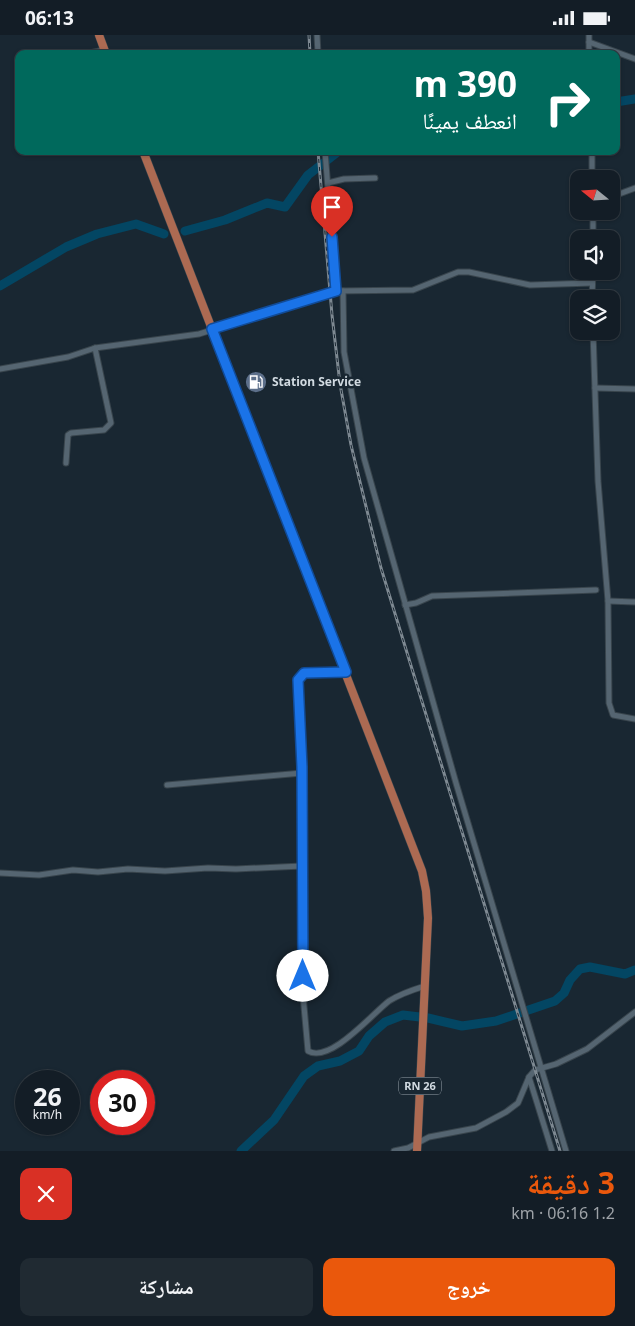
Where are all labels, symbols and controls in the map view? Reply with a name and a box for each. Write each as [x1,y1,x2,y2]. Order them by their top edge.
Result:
text: 06:13 [25,5,74,31]
text: 390 m [414,60,517,107]
icon: right [535,70,600,135]
text: انعطف يمينًا [423,105,517,135]
north arrow [570,170,620,220]
map controls [570,170,620,340]
pin [311,186,353,237]
icon: arrive [318,193,346,221]
button: sound [570,230,620,280]
button: layers [570,290,620,340]
fuel station icon: Station Service [244,370,268,394]
place label: Station Service [272,373,361,390]
position arrow [276,949,328,1001]
speed limit sign: 30 [90,1070,155,1135]
road number: RN 26 [399,1077,441,1095]
text: 26 [33,1079,62,1113]
text: km/h [33,1106,62,1123]
text: 3 دقيقة [527,1162,615,1203]
button: close [20,1168,72,1220]
text: 1.2 km · 06:16 [511,1202,615,1224]
button: مشاركة [20,1258,313,1316]
button: خروج [323,1258,615,1316]

